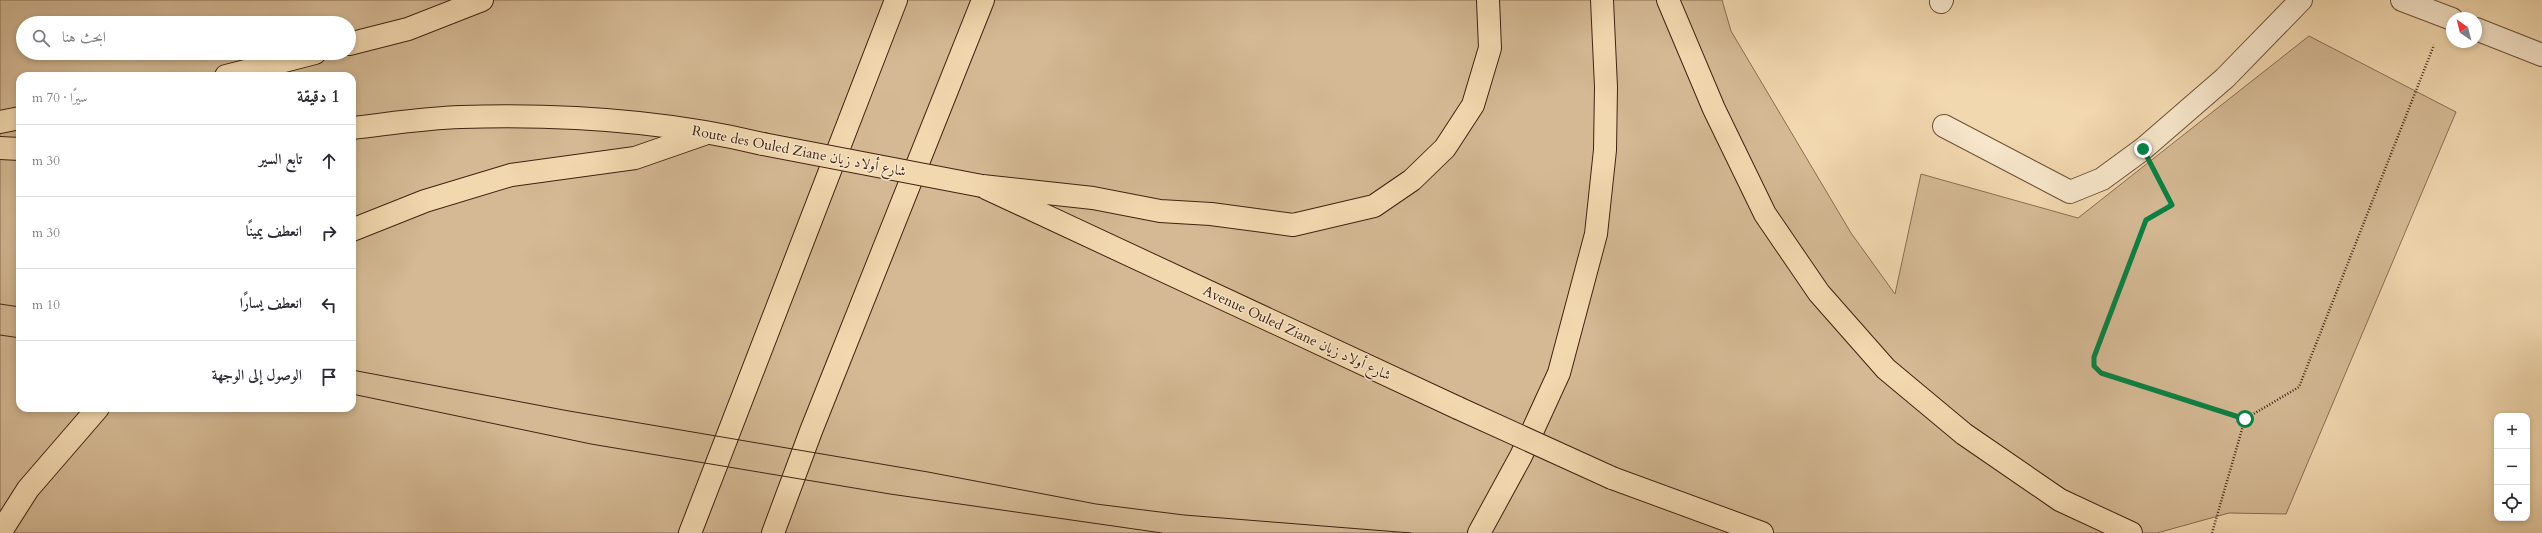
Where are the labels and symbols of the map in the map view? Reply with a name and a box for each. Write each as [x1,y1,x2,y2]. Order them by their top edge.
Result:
north arrow [2446,12,2482,48]
street label: Route des Ouled Ziane شارع أولاد زيان [690,120,908,183]
route end [2134,140,2152,158]
street label: Avenue Ouled Ziane شارع أولاد زيان [1199,280,1395,387]
route start [2236,410,2254,428]

